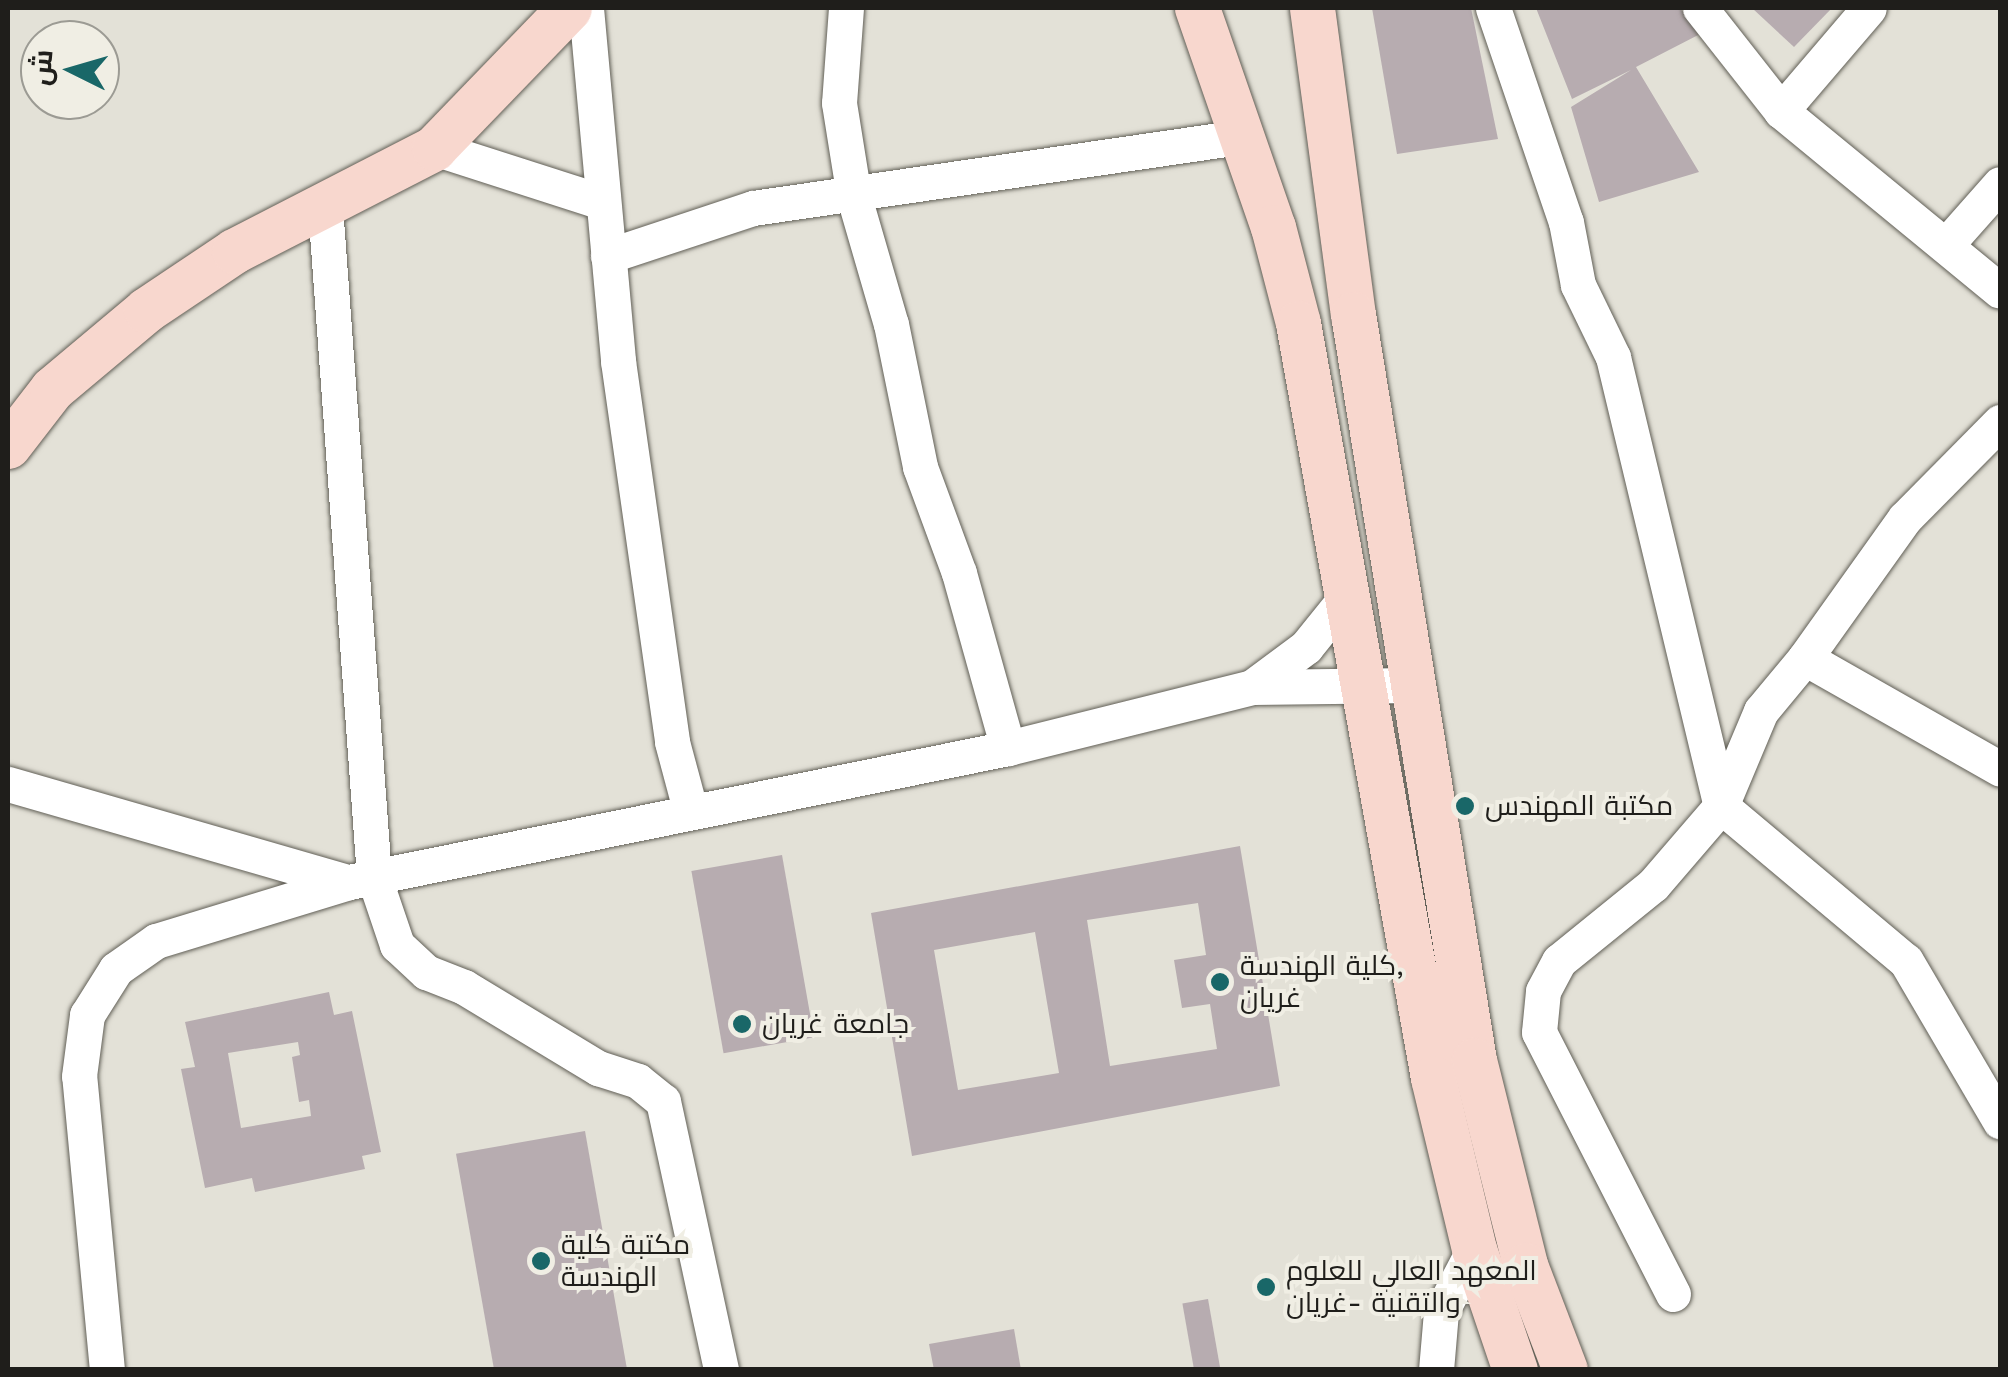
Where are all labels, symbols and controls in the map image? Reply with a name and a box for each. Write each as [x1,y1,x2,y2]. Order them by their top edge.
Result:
north arrow [20,20,120,120]
text: ش [24,48,60,87]
place label: مكتبة المهندس [1485,789,1673,823]
marker: مكتبة المهندس [1454,795,1476,817]
place label: كلية الهندسة, غريان [1240,949,1404,1015]
marker: كلية الهندسة, غريان [1209,971,1231,993]
place label: جامعة غريان [762,1007,909,1041]
marker: جامعة غريان [731,1013,753,1035]
place label: مكتبة كلية الهندسة [561,1228,690,1294]
marker: مكتبة كلية الهندسة [530,1250,552,1272]
place label: المعهد العالي للعلوم والتقنية -غريان [1286,1254,1537,1320]
marker: المعهد العالي للعلوم والتقنية -غريان [1255,1276,1277,1298]

